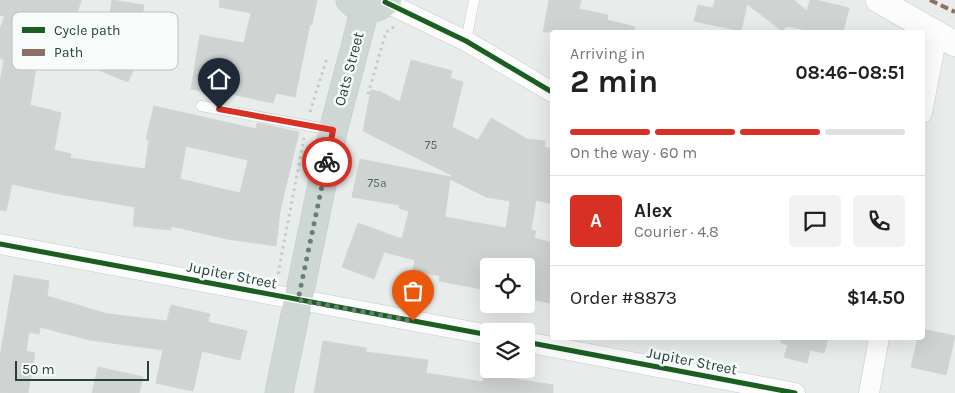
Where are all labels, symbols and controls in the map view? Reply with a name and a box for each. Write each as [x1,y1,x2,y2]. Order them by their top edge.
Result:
legend [12,12,178,70]
text: Cycle path [54,22,120,39]
street label: Oats Street [330,30,368,108]
text: Path [54,44,83,61]
text: Arriving in [570,44,645,63]
pin [198,58,240,109]
text: 08:46–08:51 [796,62,905,84]
text: 2 min [570,63,658,100]
icon: home [205,65,233,93]
courier [302,137,352,187]
house number: 75 [425,138,437,152]
text: On the way · 60 m [570,143,697,162]
icon: bike [313,148,341,176]
house number: 75a [367,176,387,190]
button: chat [789,195,841,247]
button: phone [853,195,905,247]
text: Alex [634,200,672,222]
text: A [590,210,602,232]
text: Courier · 4.8 [634,222,719,241]
street label: Jupiter Street [185,257,279,293]
map controls [480,258,535,378]
button: locate [480,258,535,313]
pin [392,270,434,321]
icon: bag [399,277,427,305]
text: Order #8873 [570,287,677,309]
text: $14.50 [847,287,905,309]
button: layers [480,323,535,378]
street label: Jupiter Street [645,343,739,379]
scale bar [15,358,149,381]
text: 50 m [22,361,55,378]

